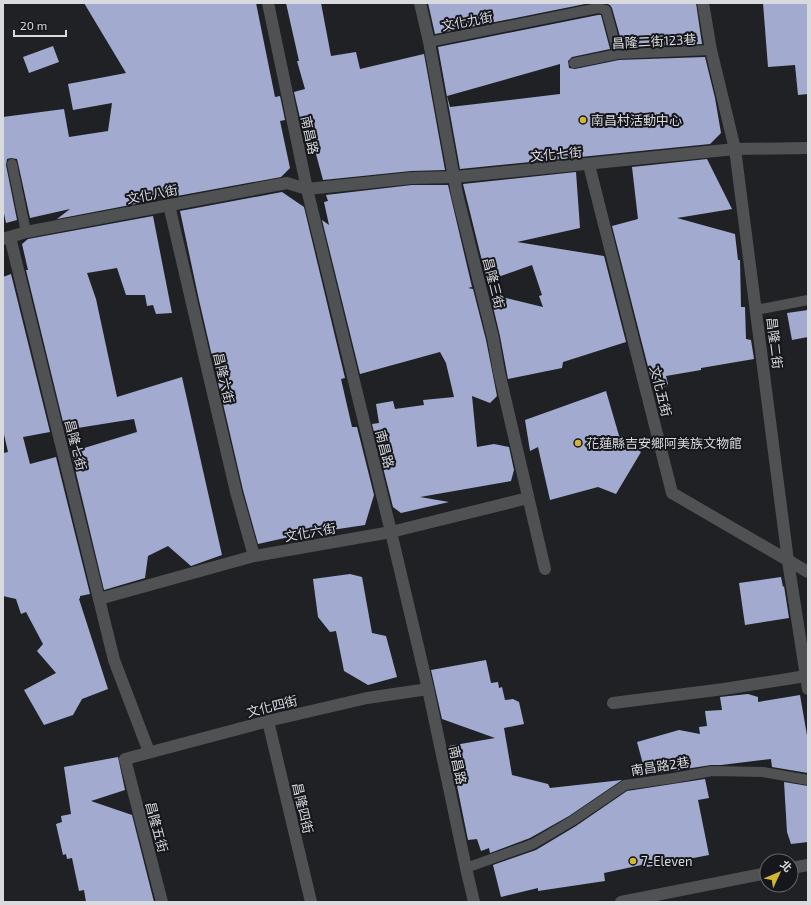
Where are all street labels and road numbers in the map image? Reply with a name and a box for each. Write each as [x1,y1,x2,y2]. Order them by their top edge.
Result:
street label: 文化九街 [440,8,494,34]
street label: 昌隆二街123巷 [611,31,697,51]
street label: 南昌路 [298,114,322,156]
street label: 文化七街 [529,144,583,164]
street label: 文化八街 [125,181,179,207]
street label: 昌隆三街 [480,256,508,310]
street label: 昌隆二街 [764,316,786,370]
street label: 昌隆六街 [210,351,238,405]
street label: 文化五街 [647,364,675,418]
street label: 昌隆七街 [62,418,90,472]
street label: 南昌路 [373,428,397,470]
street label: 文化六街 [283,520,337,544]
street label: 文化四街 [245,692,299,720]
street label: 南昌路 [446,744,470,786]
street label: 南昌路2巷 [629,753,691,779]
street label: 昌隆四街 [289,781,317,835]
street label: 昌隆五街 [143,800,171,854]

